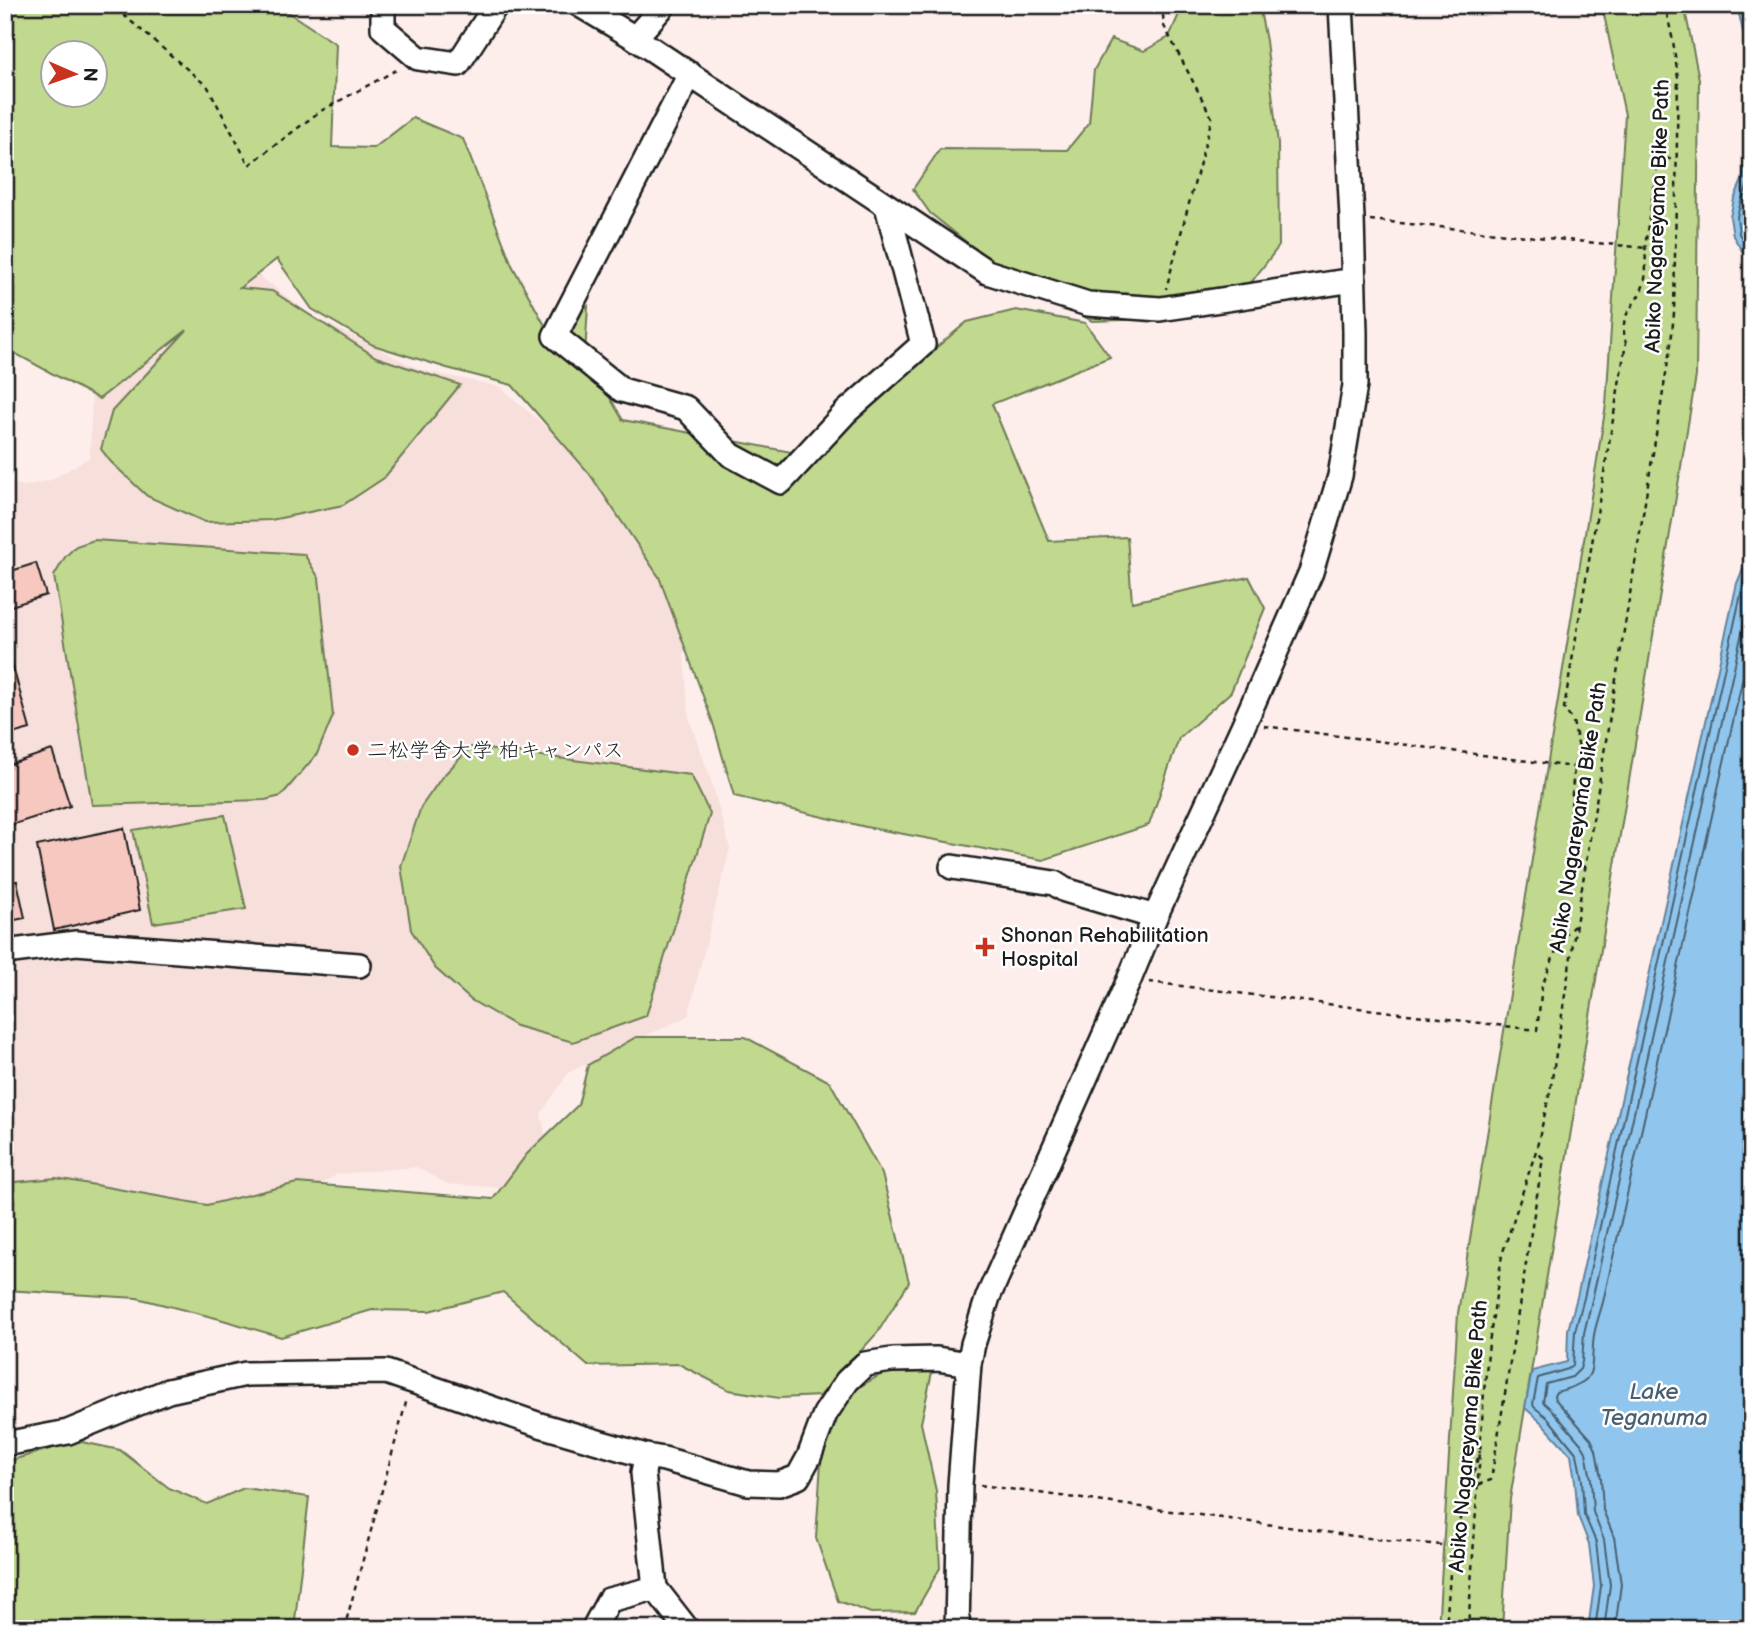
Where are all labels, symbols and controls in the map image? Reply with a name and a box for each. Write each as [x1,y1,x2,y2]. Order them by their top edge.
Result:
north arrow [38,38,108,108]
text: N [78,67,101,82]
street label: Abiko Nagareyama Bike Path [1640,79,1675,353]
street label: Abiko Nagareyama Bike Path [1545,680,1612,954]
place label: 二松学舍大学 柏キャンパス [367,738,624,763]
marker: 二松学舍大学 柏キャンパス [345,742,361,758]
place label: Shonan Rehabilitation Hospital [1001,923,1209,972]
marker: Shonan Rehabilitation Hospital [975,937,995,957]
street label: Abiko Nagareyama Bike Path [1444,1299,1493,1573]
water label: Lake Teganuma [1600,1378,1708,1432]

